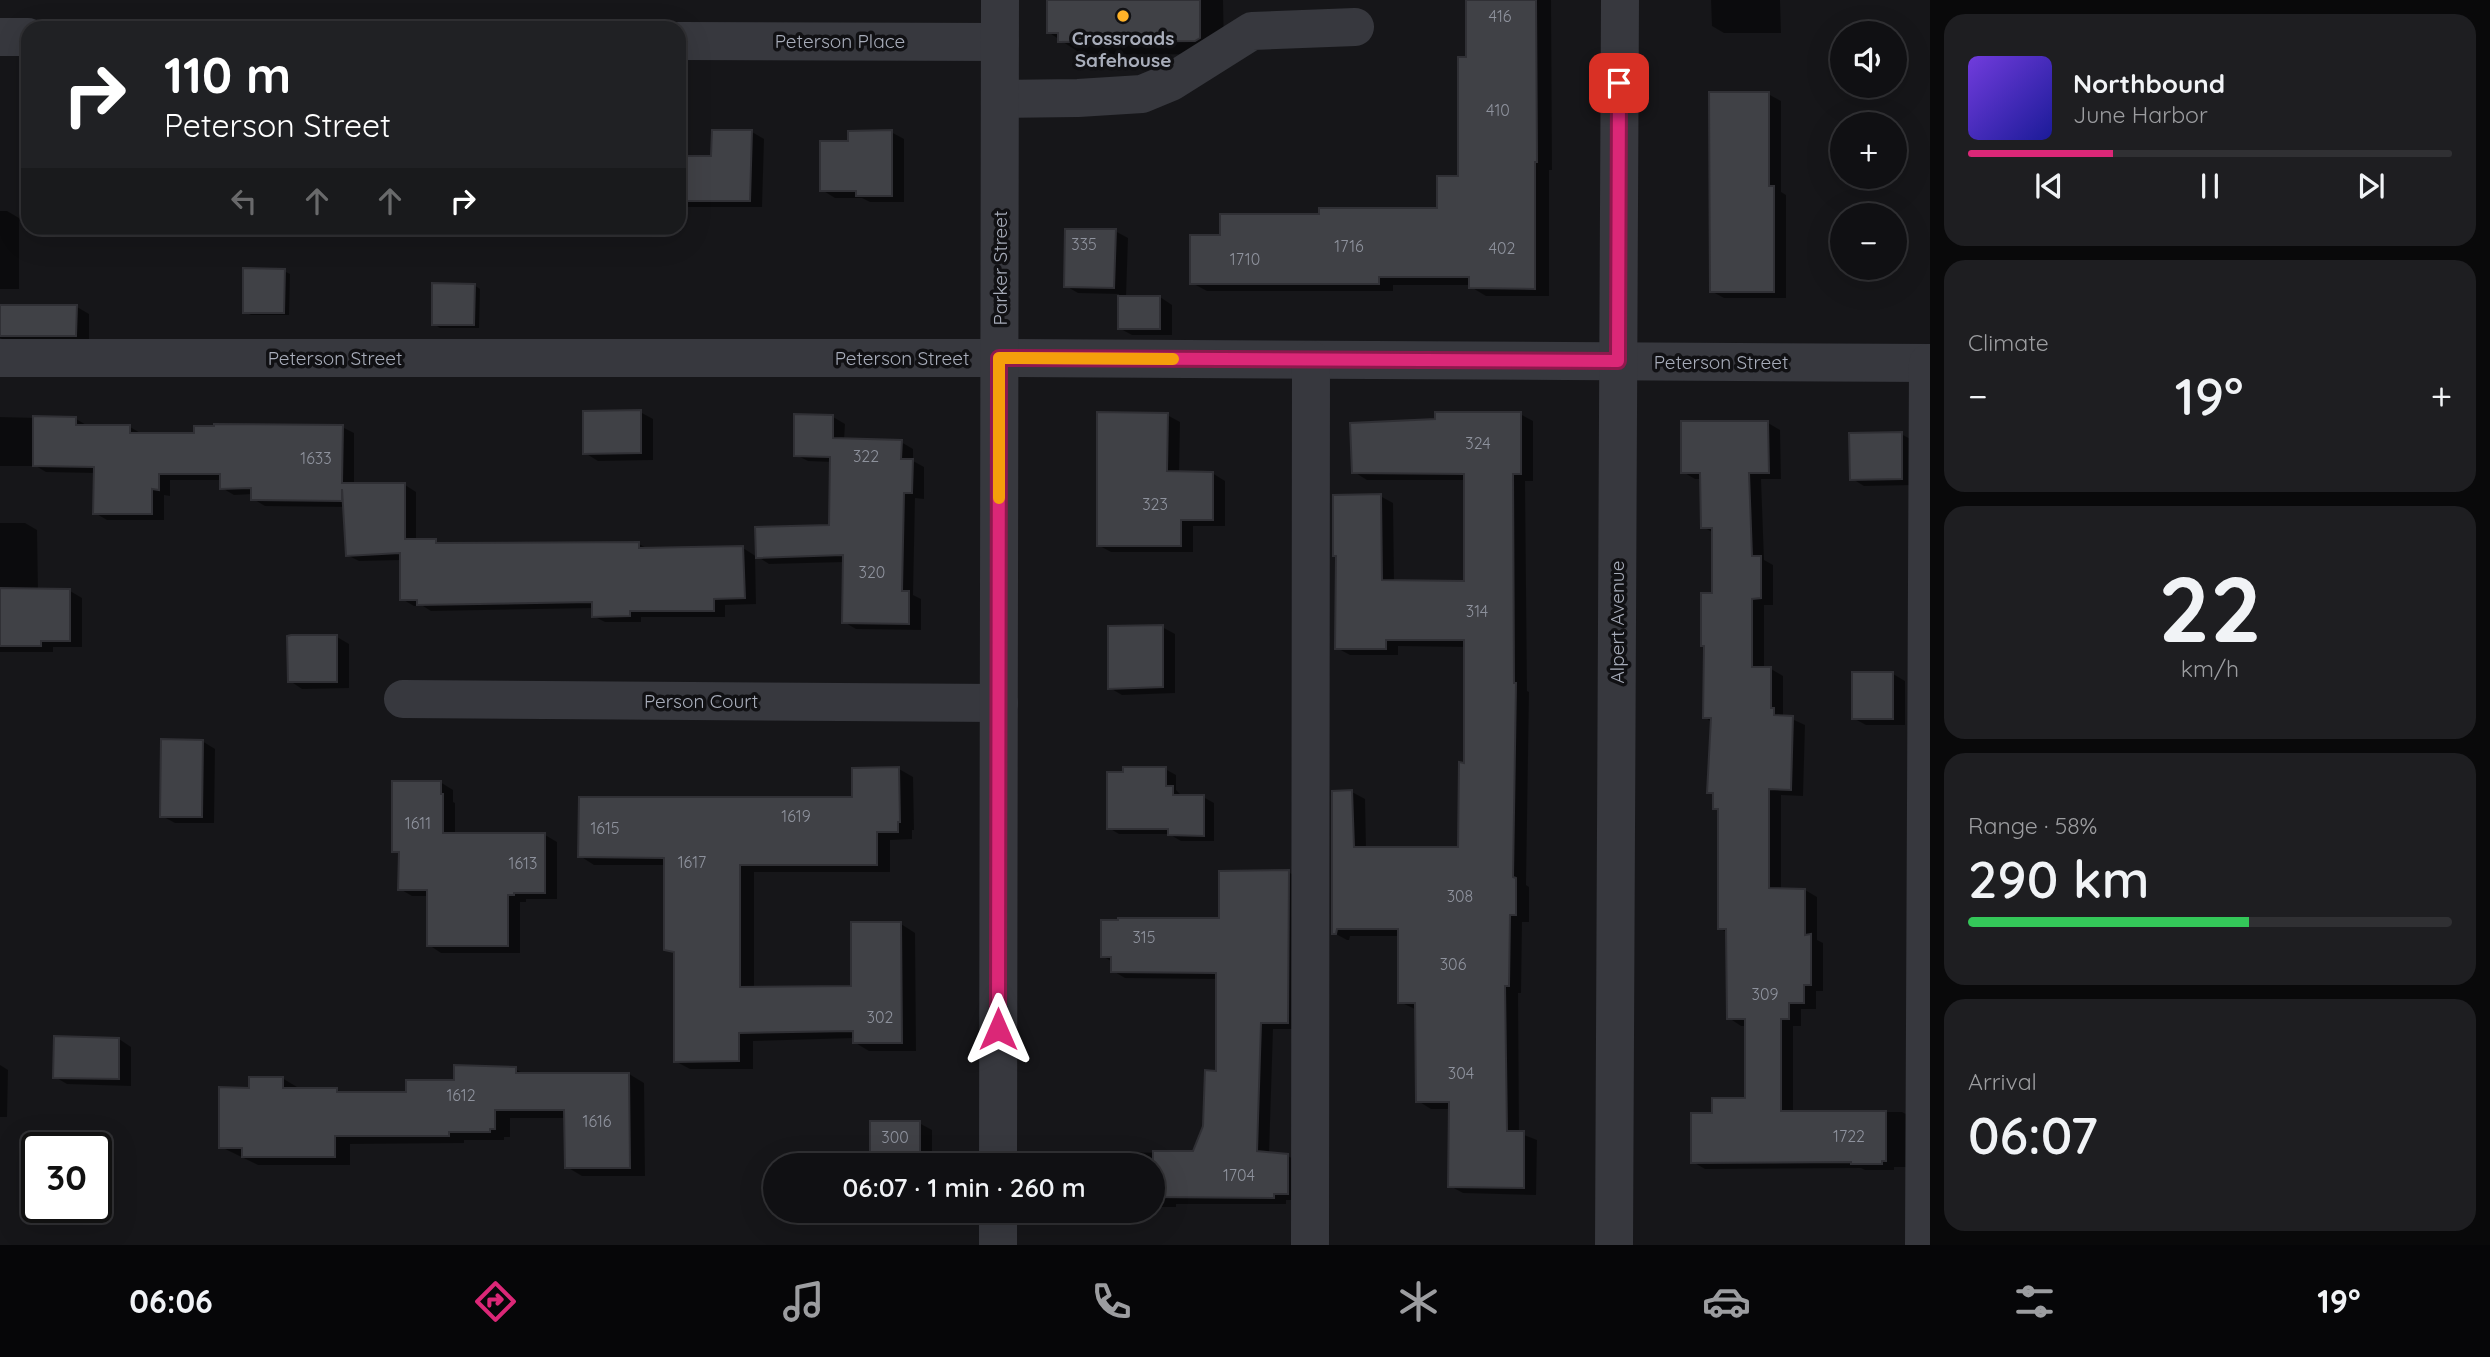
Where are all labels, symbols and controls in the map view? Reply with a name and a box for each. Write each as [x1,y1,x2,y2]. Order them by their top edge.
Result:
house number: 416 [1489,6,1512,26]
marker: Crossroads Safehouse [1115,8,1131,24]
map controls [1830,21,1907,280]
button: sound [1830,21,1907,98]
place label: Crossroads Safehouse [1072,26,1174,72]
street label: Peterson Place [775,29,905,53]
text: 110 m [164,44,291,105]
icon: right [49,49,140,140]
pin [1589,53,1649,113]
icon: arrive [1600,64,1638,102]
text: Northbound [2073,67,2225,100]
house number: 410 [1486,100,1510,120]
text: June Harbor [2073,100,2208,129]
text: Peterson Street [164,105,391,145]
button: + [1830,112,1907,189]
icon: previous [2030,167,2068,205]
icon: pause [2191,167,2229,205]
icon: next [2352,167,2390,205]
icon: left [225,182,263,220]
icon: ahead [298,182,336,220]
icon: ahead [371,182,409,220]
icon: right [444,182,482,220]
button: − [1830,203,1907,280]
street label: Parker Street [988,211,1012,325]
house number: 335 [1071,234,1097,254]
house number: 1716 [1334,236,1364,256]
house number: 402 [1489,238,1516,258]
house number: 1710 [1230,249,1260,269]
text: Climate [1968,328,2049,357]
street label: Peterson Street [268,346,402,370]
street label: Peterson Street [835,346,969,370]
street label: Peterson Street [1654,350,1788,374]
text: 19° [2175,363,2244,428]
text: − [1968,372,1988,420]
text: + [2431,372,2452,420]
house number: 324 [1465,433,1491,453]
house number: 322 [853,446,879,466]
house number: 1633 [300,448,332,468]
house number: 323 [1142,494,1168,514]
text: 22 [2158,551,2262,665]
street label: Alpert Avenue [1605,561,1629,683]
house number: 320 [859,562,885,582]
house number: 314 [1466,601,1488,621]
text: km/h [2181,654,2239,683]
street label: Person Court [644,689,758,713]
house number: 1619 [781,806,811,826]
text: Range · 58% [1968,811,2097,840]
house number: 1611 [405,813,431,833]
house number: 1615 [590,818,620,838]
text: 290 km [1968,846,2150,911]
house number: 1617 [678,852,706,872]
house number: 1613 [509,853,537,873]
house number: 308 [1447,886,1473,906]
house number: 315 [1132,927,1156,947]
house number: 306 [1440,954,1467,974]
house number: 309 [1752,984,1778,1004]
position arrow [961,992,1035,1066]
house number: 302 [867,1007,894,1027]
house number: 304 [1448,1063,1474,1083]
text: Arrival [1968,1067,2037,1096]
house number: 1612 [446,1085,476,1105]
text: 06:07 [1968,1102,2098,1167]
house number: 1616 [583,1111,612,1131]
house number: 1722 [1833,1126,1865,1146]
house number: 300 [881,1127,909,1147]
speed limit sign: 30 [21,1132,112,1223]
house number: 1704 [1223,1165,1255,1185]
text: 06:07 · 1 min · 260 m [842,1171,1086,1204]
icon: directions [471,1277,520,1326]
icon: music [779,1277,828,1326]
icon: phone [1087,1277,1136,1326]
icon: climate [1394,1277,1443,1326]
icon: car [1702,1277,1751,1326]
icon: filters [2010,1277,2059,1326]
text: 06:06 [129,1281,213,1321]
text: 19° [2317,1281,2361,1321]

